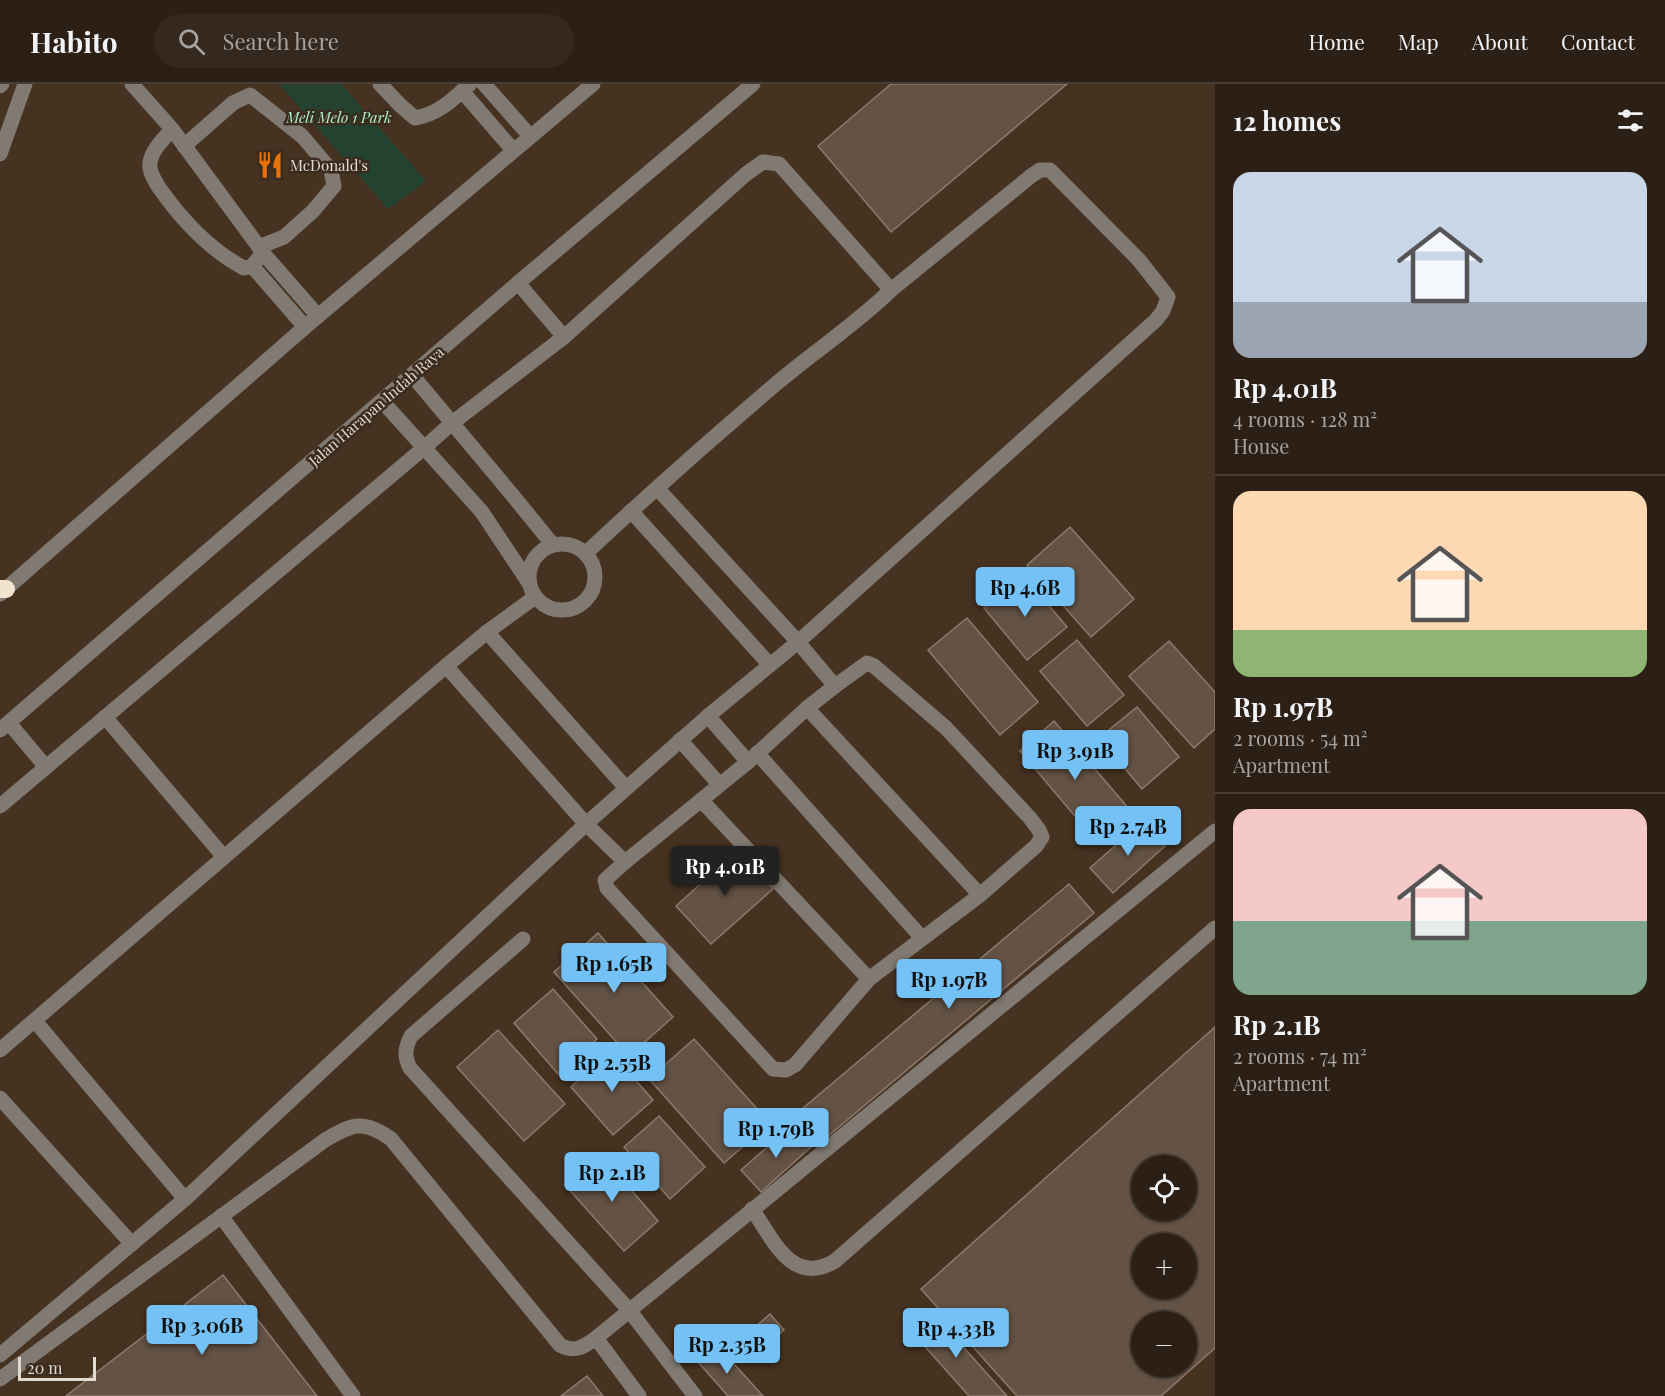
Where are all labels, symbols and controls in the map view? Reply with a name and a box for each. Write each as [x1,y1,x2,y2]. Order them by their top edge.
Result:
search box [154,14,574,68]
text: Habito [30,23,118,60]
icon: search [175,25,208,58]
text: Search here [223,26,339,56]
text: Home [1309,27,1365,55]
text: Map [1398,27,1439,55]
text: About [1472,27,1528,55]
text: Contact [1561,27,1635,55]
text: 12 homes [1233,103,1341,138]
icon: filters [1614,104,1647,137]
park label: Meli Melo 1 Park [285,107,392,127]
restaurant icon: McDonald's [255,150,285,180]
place label: McDonald's [290,155,368,175]
icon: home [1386,211,1494,319]
street label: Jalan Harapan Indah Raya [303,341,448,471]
text: Rp 4.01B [1233,370,1337,405]
text: 4 rooms · 128 m² [1233,405,1377,432]
text: House [1233,432,1289,459]
icon: home [1386,530,1494,638]
pin: Rp 4.6B [970,567,1080,618]
text: Rp 4.6B [990,573,1060,600]
text: Rp 1.97B [1233,689,1333,724]
text: 2 rooms · 54 m² [1233,724,1368,751]
pin: Rp 3.91B [1013,730,1137,781]
text: Rp 3.91B [1036,736,1114,763]
text: Apartment [1233,751,1330,778]
pin: Rp 2.74B [1066,806,1190,857]
text: Rp 2.74B [1089,812,1167,839]
pin: Rp 4.01B [663,846,787,897]
icon: home [1386,848,1494,956]
text: Rp 4.01B [685,852,765,879]
pin: Rp 1.65B [552,943,676,994]
text: Rp 1.65B [575,949,653,976]
pin: Rp 1.97B [887,959,1011,1010]
text: Rp 1.97B [910,965,988,992]
text: Rp 2.1B [1233,1007,1321,1042]
pin: Rp 2.55B [550,1042,674,1093]
text: 2 rooms · 74 m² [1233,1042,1367,1069]
text: Rp 2.55B [573,1048,651,1075]
text: Apartment [1233,1069,1330,1096]
pin: Rp 1.79B [714,1108,838,1159]
text: Rp 1.79B [738,1114,814,1141]
pin: Rp 2.1B [557,1152,667,1203]
map controls [1131,1155,1197,1377]
button: locate [1131,1155,1197,1221]
text: Rp 2.1B [578,1158,646,1185]
button: + [1131,1233,1197,1299]
pin: Rp 3.06B [140,1305,264,1356]
pin: Rp 4.33B [894,1308,1018,1359]
text: Rp 3.06B [160,1311,244,1338]
button: − [1131,1311,1197,1377]
text: Rp 4.33B [917,1314,995,1341]
pin: Rp 2.35B [665,1324,789,1375]
text: Rp 2.35B [688,1330,766,1357]
scale bar [18,1354,96,1382]
text: 20 m [27,1357,62,1378]

